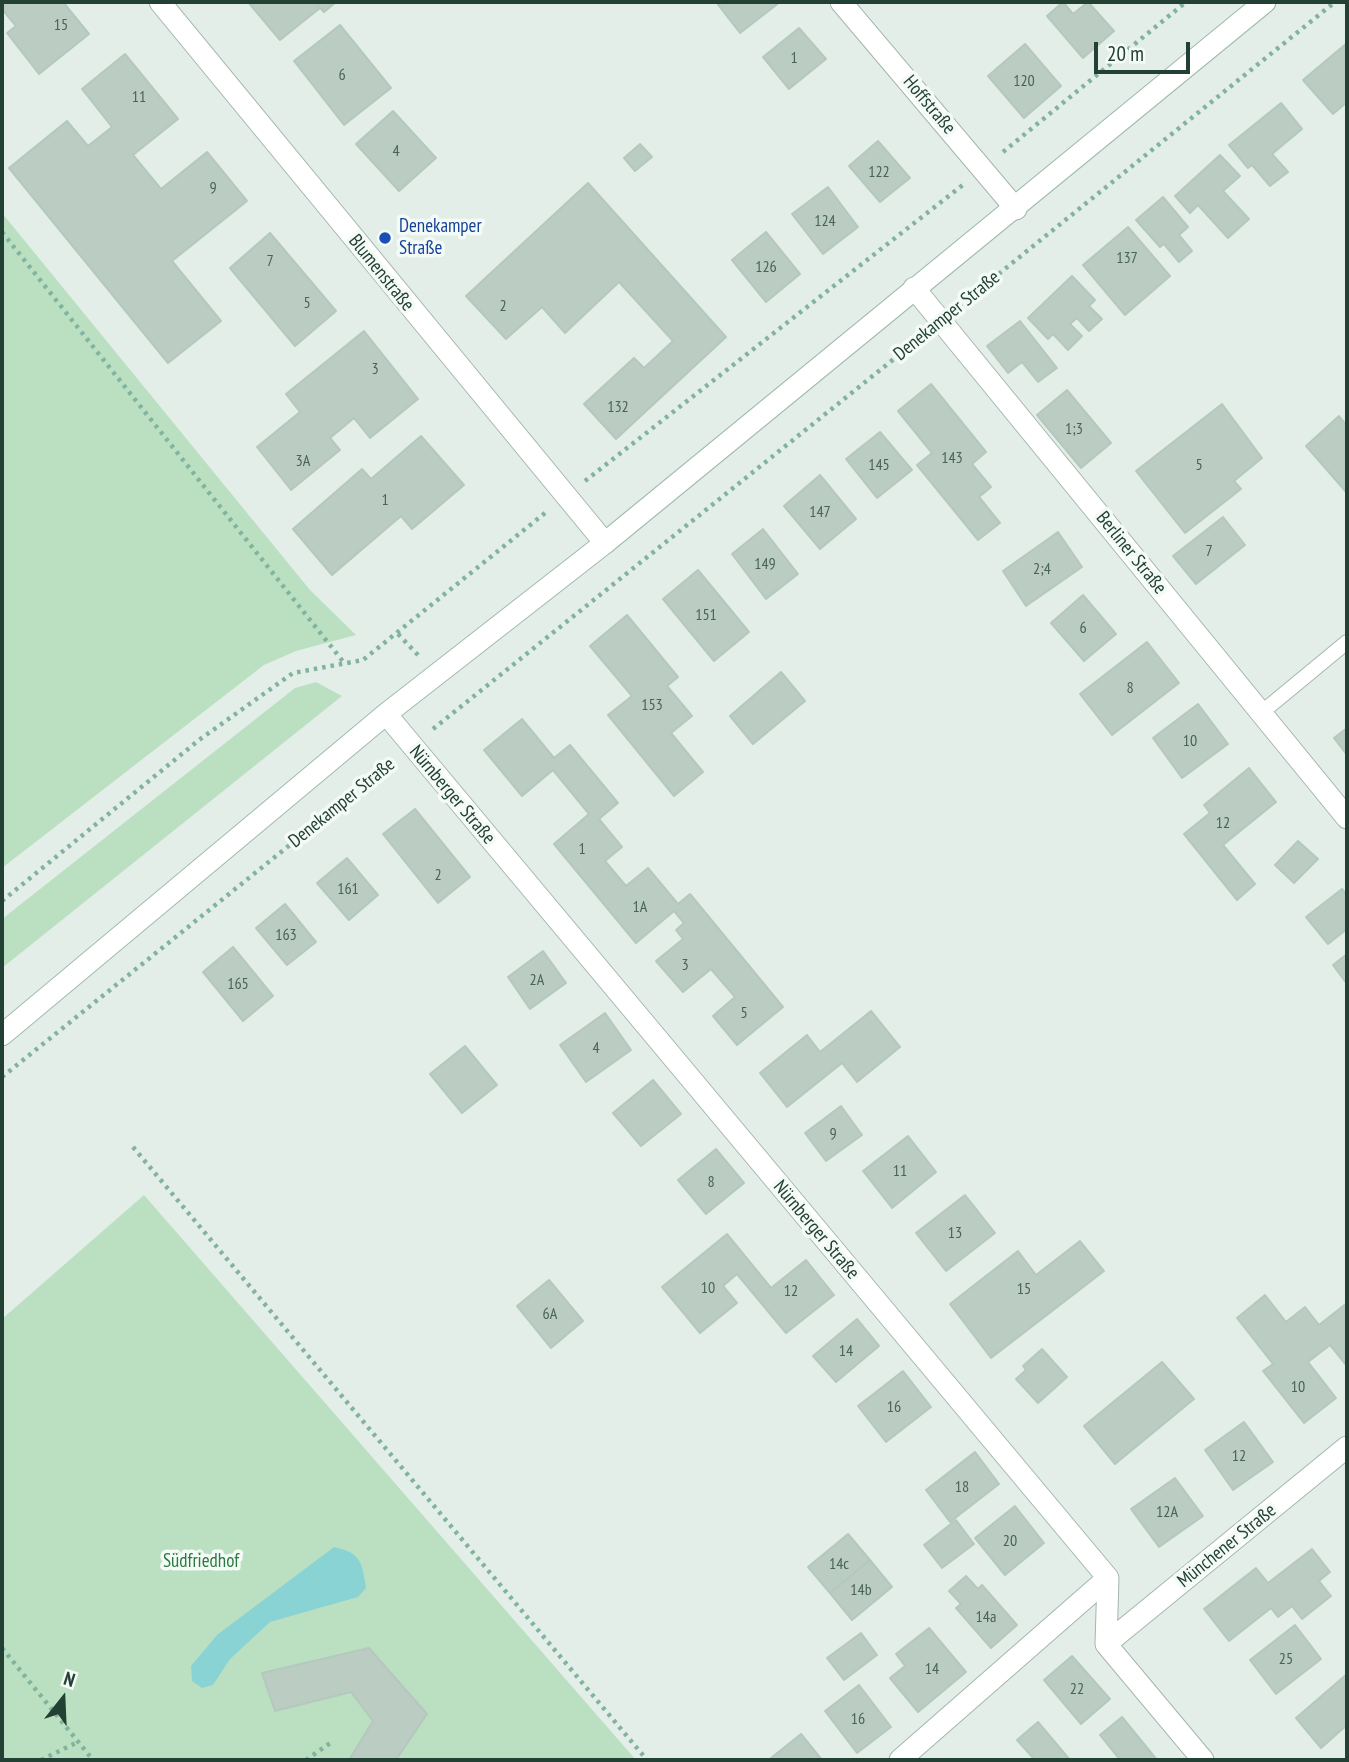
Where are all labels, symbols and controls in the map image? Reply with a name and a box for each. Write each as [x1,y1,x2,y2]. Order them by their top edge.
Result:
house number: 15 [54,15,68,35]
scale bar [1097,28,1193,72]
text: 20 m [1107,40,1144,67]
house number: 1 [790,48,798,68]
house number: 6 [338,65,346,85]
street label: Hoffstraße [898,71,960,139]
house number: 120 [1013,71,1035,91]
house number: 11 [132,87,146,107]
house number: 4 [392,141,400,161]
house number: 122 [868,162,890,182]
house number: 9 [209,178,217,198]
house number: 124 [814,211,836,231]
place label: Denekamper Straße [399,216,482,260]
street label: Blumenstraße [343,230,419,316]
marker: Denekamper Straße [377,230,393,246]
house number: 137 [1116,248,1138,268]
house number: 7 [266,251,274,271]
house number: 126 [755,257,777,277]
street label: Denekamper Straße [889,266,1005,366]
house number: 5 [303,293,311,313]
house number: 2 [499,296,507,316]
house number: 3 [371,359,379,379]
house number: 132 [607,397,629,417]
house number: 1;3 [1065,419,1083,439]
house number: 143 [941,448,963,468]
house number: 3A [296,451,310,471]
house number: 145 [868,455,890,475]
house number: 5 [1195,455,1203,475]
house number: 1 [381,490,389,510]
house number: 147 [809,502,831,522]
street label: Berliner Straße [1091,507,1171,599]
house number: 7 [1205,541,1213,561]
house number: 149 [754,554,776,574]
house number: 2;4 [1033,559,1051,579]
house number: 151 [695,605,717,625]
house number: 6 [1079,618,1087,638]
house number: 8 [1126,678,1134,698]
house number: 153 [641,695,663,715]
house number: 10 [1183,731,1197,751]
street label: Nürnberger Straße [404,741,500,849]
street label: Denekamper Straße [284,753,400,853]
house number: 12 [1216,813,1230,833]
house number: 1 [578,839,586,859]
house number: 2 [434,865,442,885]
house number: 161 [337,879,359,899]
house number: 1A [633,897,647,917]
house number: 163 [275,925,297,945]
house number: 3 [681,955,689,975]
house number: 2A [530,970,544,990]
house number: 165 [227,974,249,994]
house number: 5 [740,1003,748,1023]
house number: 4 [592,1038,600,1058]
house number: 9 [829,1124,837,1144]
house number: 11 [893,1161,907,1181]
house number: 8 [707,1172,715,1192]
street label: Nürnberger Straße [768,1176,864,1284]
house number: 13 [948,1223,962,1243]
house number: 10 [701,1278,715,1298]
house number: 15 [1017,1279,1031,1299]
house number: 12 [784,1281,798,1301]
house number: 6A [543,1304,557,1324]
house number: 14 [839,1341,853,1361]
house number: 10 [1291,1377,1305,1397]
house number: 16 [887,1397,901,1417]
house number: 12 [1232,1446,1246,1466]
house number: 18 [955,1477,969,1497]
street label: Münchener Straße [1173,1499,1281,1593]
house number: 12A [1156,1502,1178,1522]
house number: 20 [1003,1531,1017,1551]
park label: Südfriedhof [163,1551,239,1573]
house number: 14c [829,1554,849,1574]
house number: 14b [850,1580,872,1600]
house number: 14a [976,1607,996,1627]
house number: 25 [1279,1649,1293,1669]
house number: 14 [925,1659,939,1679]
north arrow [28,1664,98,1734]
text: N [61,1666,78,1692]
house number: 22 [1070,1679,1084,1699]
house number: 16 [851,1709,865,1729]

